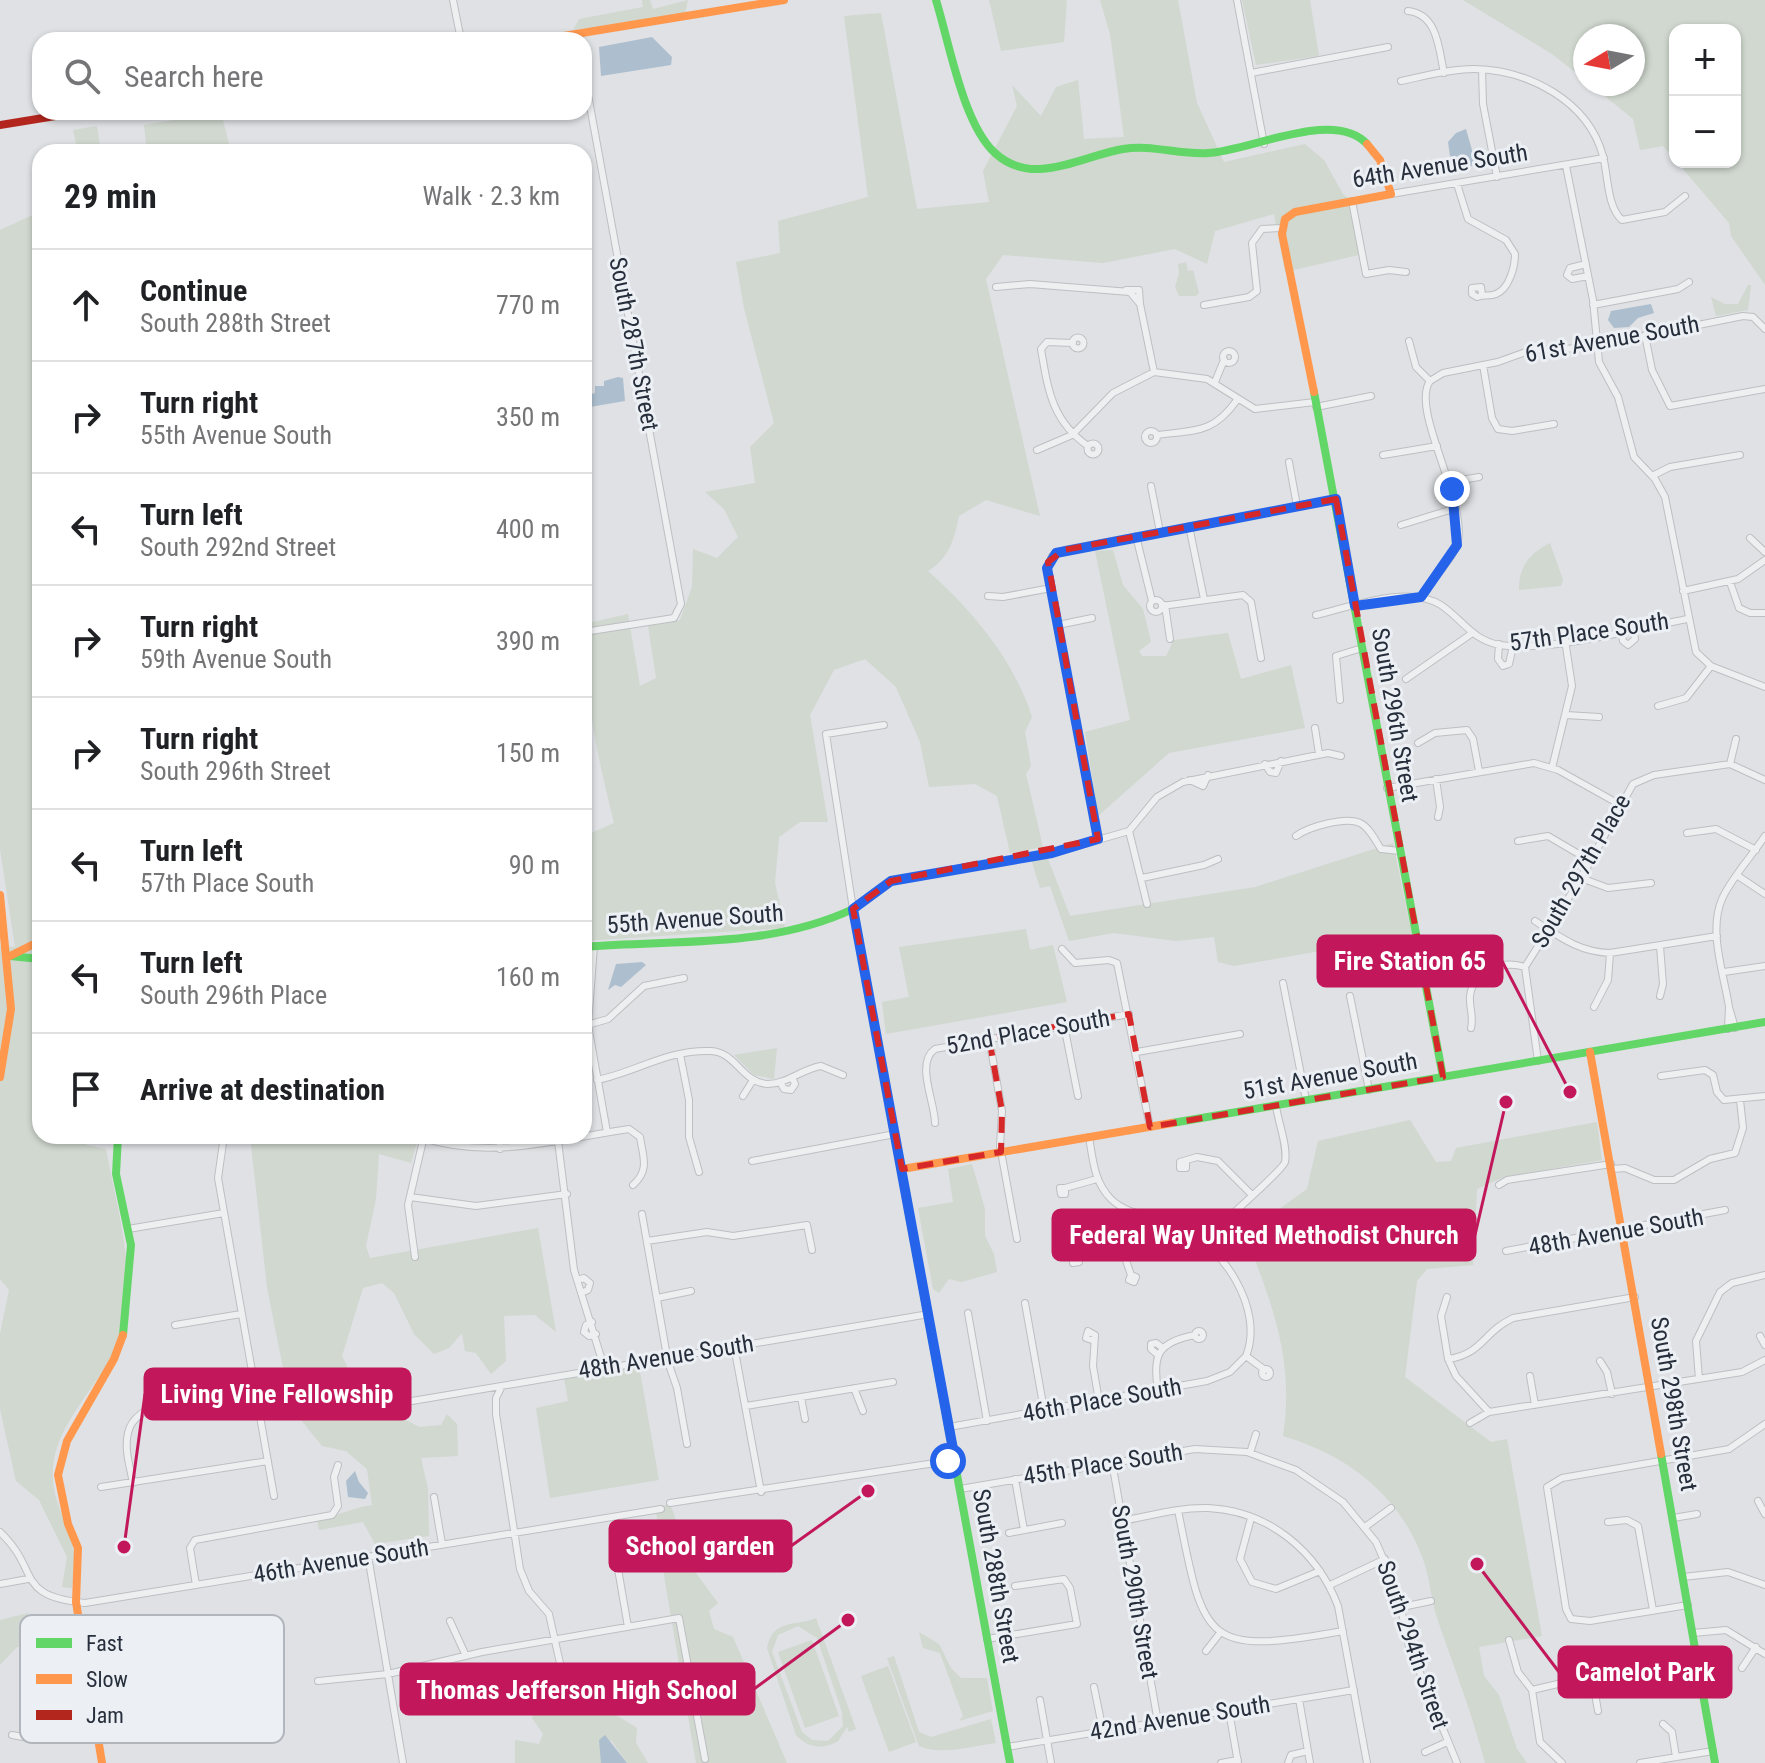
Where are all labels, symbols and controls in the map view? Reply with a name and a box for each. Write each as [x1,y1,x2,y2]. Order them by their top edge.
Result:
north arrow [1573,24,1645,96]
map controls [1669,24,1741,168]
button: + [1669,24,1741,96]
search box [32,32,592,120]
icon: search [60,54,104,98]
text: Search here [124,59,264,94]
button: − [1669,96,1741,168]
street label: 64th Avenue South [1350,138,1530,194]
text: 29 min [64,176,157,216]
text: Walk · 2.3 km [422,181,560,211]
street label: South 287th Street [603,255,665,433]
text: Continue [140,273,247,308]
icon: ahead [64,283,108,327]
text: 770 m [496,290,560,320]
text: South 288th Street [140,308,331,338]
street label: 61st Avenue South [1523,310,1701,368]
text: Turn right [140,385,258,420]
icon: right [64,395,108,439]
text: 350 m [496,402,560,432]
text: 55th Avenue South [140,420,332,450]
route end [1434,471,1470,507]
text: Turn left [140,497,243,532]
icon: left [64,507,108,551]
text: 400 m [496,514,560,544]
text: South 292nd Street [140,532,336,562]
street label: 57th Place South [1507,607,1671,657]
text: Turn right [140,609,258,644]
icon: right [64,619,108,663]
text: 390 m [496,626,560,656]
street label: South 296th Street [1366,626,1424,804]
text: 59th Avenue South [140,644,332,674]
text: Turn right [140,721,258,756]
icon: right [64,731,108,775]
text: 150 m [496,738,560,768]
text: South 296th Street [140,756,331,786]
street label: South 297th Place [1526,789,1636,953]
text: Turn left [140,833,243,868]
icon: left [64,843,108,887]
text: 90 m [509,850,560,880]
text: 57th Place South [140,868,314,898]
street label: 55th Avenue South [606,899,784,939]
callout: Fire Station 65 [1318,936,1502,986]
text: Turn left [140,945,243,980]
text: Fire Station 65 [1334,946,1486,976]
icon: left [64,955,108,999]
text: 160 m [496,962,560,992]
text: South 296th Place [140,980,327,1010]
street label: 52nd Place South [944,1004,1112,1060]
street label: 51st Avenue South [1241,1047,1419,1105]
icon: arrive [64,1067,108,1111]
text: Arrive at destination [140,1072,385,1107]
street label: 48th Avenue South [1526,1203,1706,1261]
callout: Federal Way United Methodist Church [1053,1210,1475,1260]
text: Federal Way United Methodist Church [1069,1220,1459,1250]
street label: South 298th Street [1645,1315,1703,1493]
street label: 48th Avenue South [576,1329,756,1385]
callout: Living Vine Fellowship [145,1369,410,1419]
street label: 46th Place South [1020,1372,1184,1428]
text: Living Vine Fellowship [161,1379,394,1409]
street label: 45th Place South [1021,1438,1185,1490]
route start [930,1443,966,1479]
street label: South 288th Street [967,1487,1025,1665]
street label: South 290th Street [1106,1503,1164,1681]
callout: School garden [610,1521,791,1571]
text: School garden [625,1531,775,1561]
street label: 46th Avenue South [251,1533,431,1589]
street label: South 294th Street [1371,1557,1455,1733]
legend [20,1615,284,1743]
text: Fast [86,1631,123,1656]
callout: Camelot Park [1559,1647,1731,1697]
text: Camelot Park [1575,1657,1716,1687]
callout: Thomas Jefferson High School [401,1664,754,1714]
text: Slow [86,1667,128,1692]
text: Thomas Jefferson High School [416,1675,738,1705]
street label: 42nd Avenue South [1088,1690,1272,1746]
text: Jam [86,1703,124,1728]

